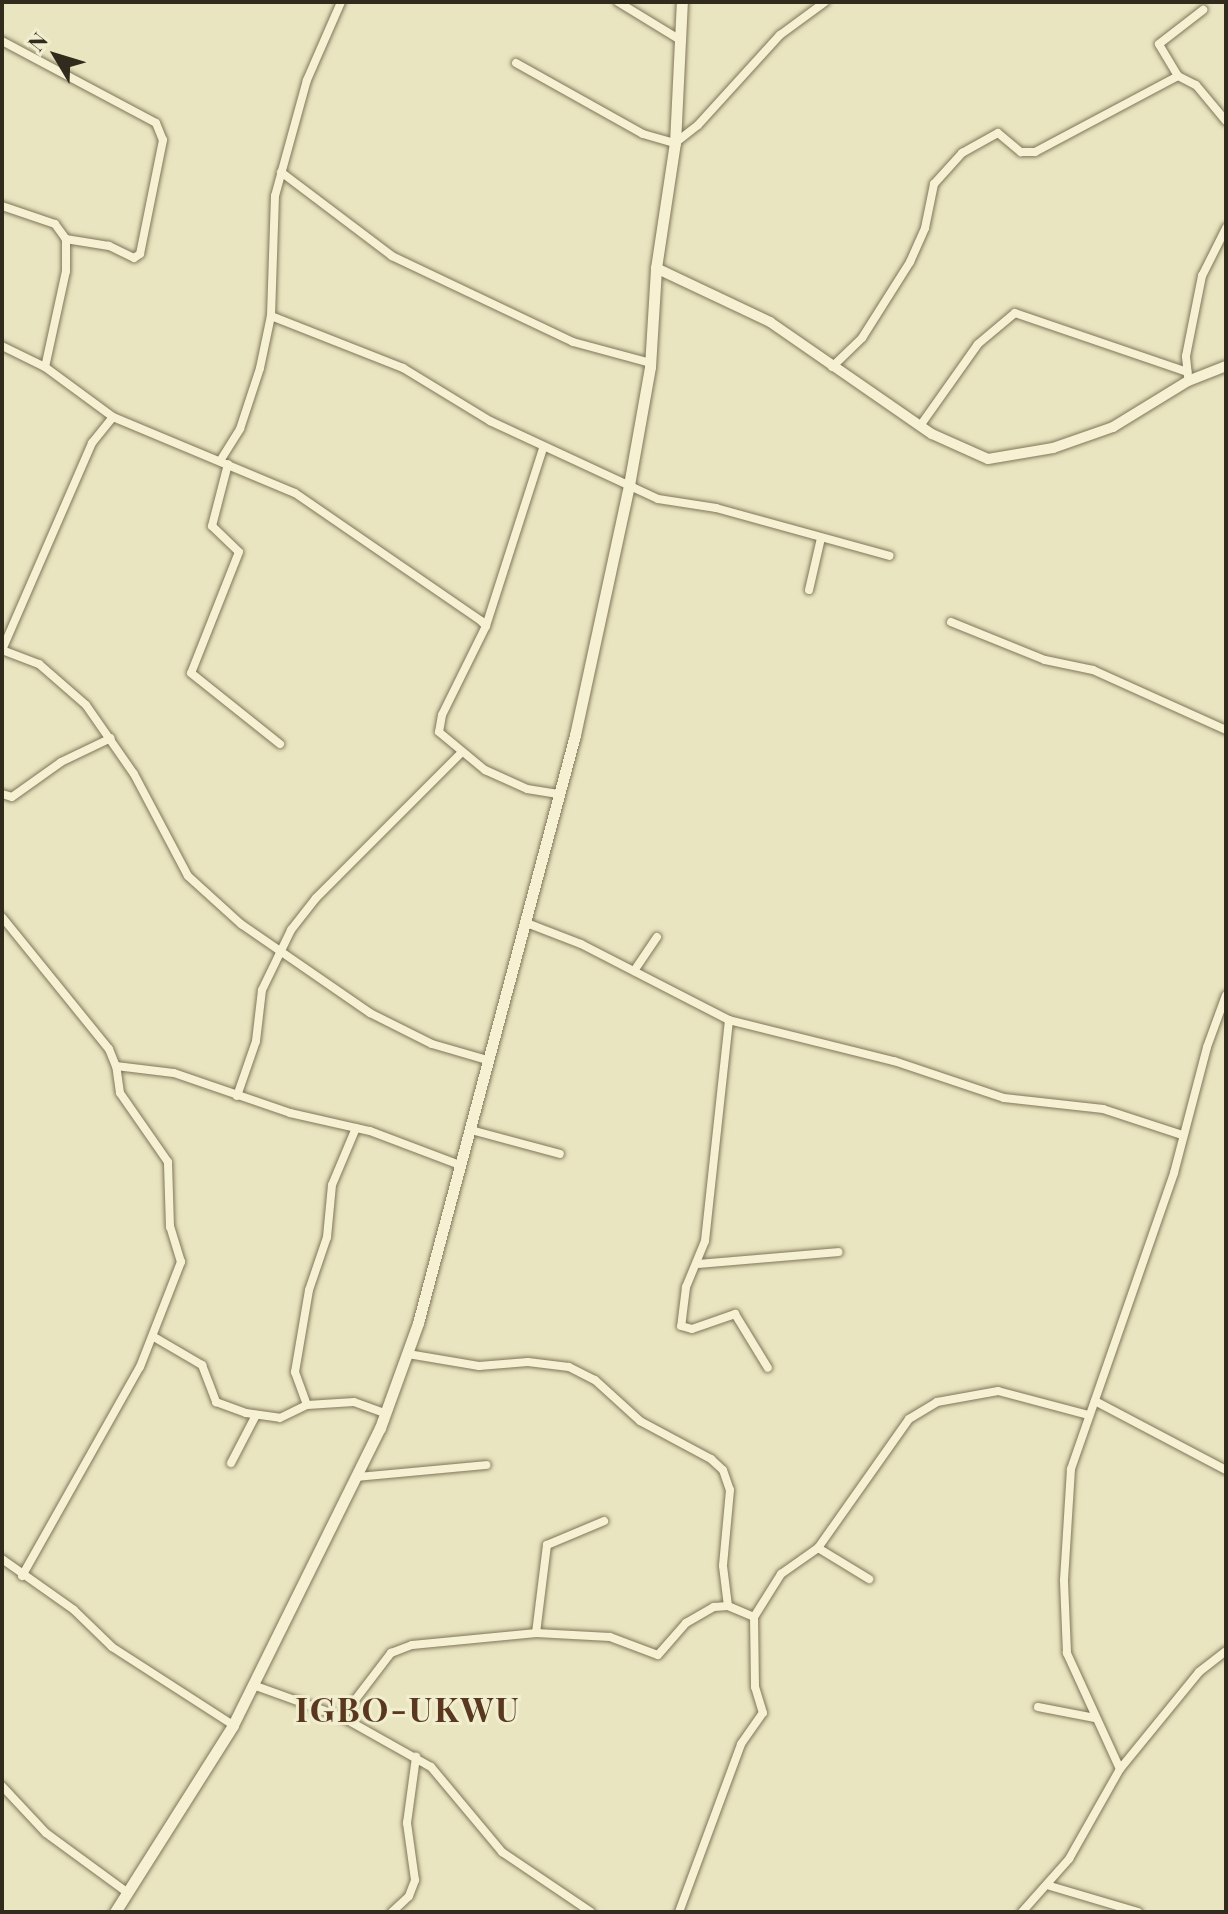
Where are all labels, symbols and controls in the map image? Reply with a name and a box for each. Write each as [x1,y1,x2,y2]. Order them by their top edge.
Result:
north arrow [16,16,96,96]
text: N [20,26,54,57]
district label: IGBO-UKWU [295,1689,521,1729]

